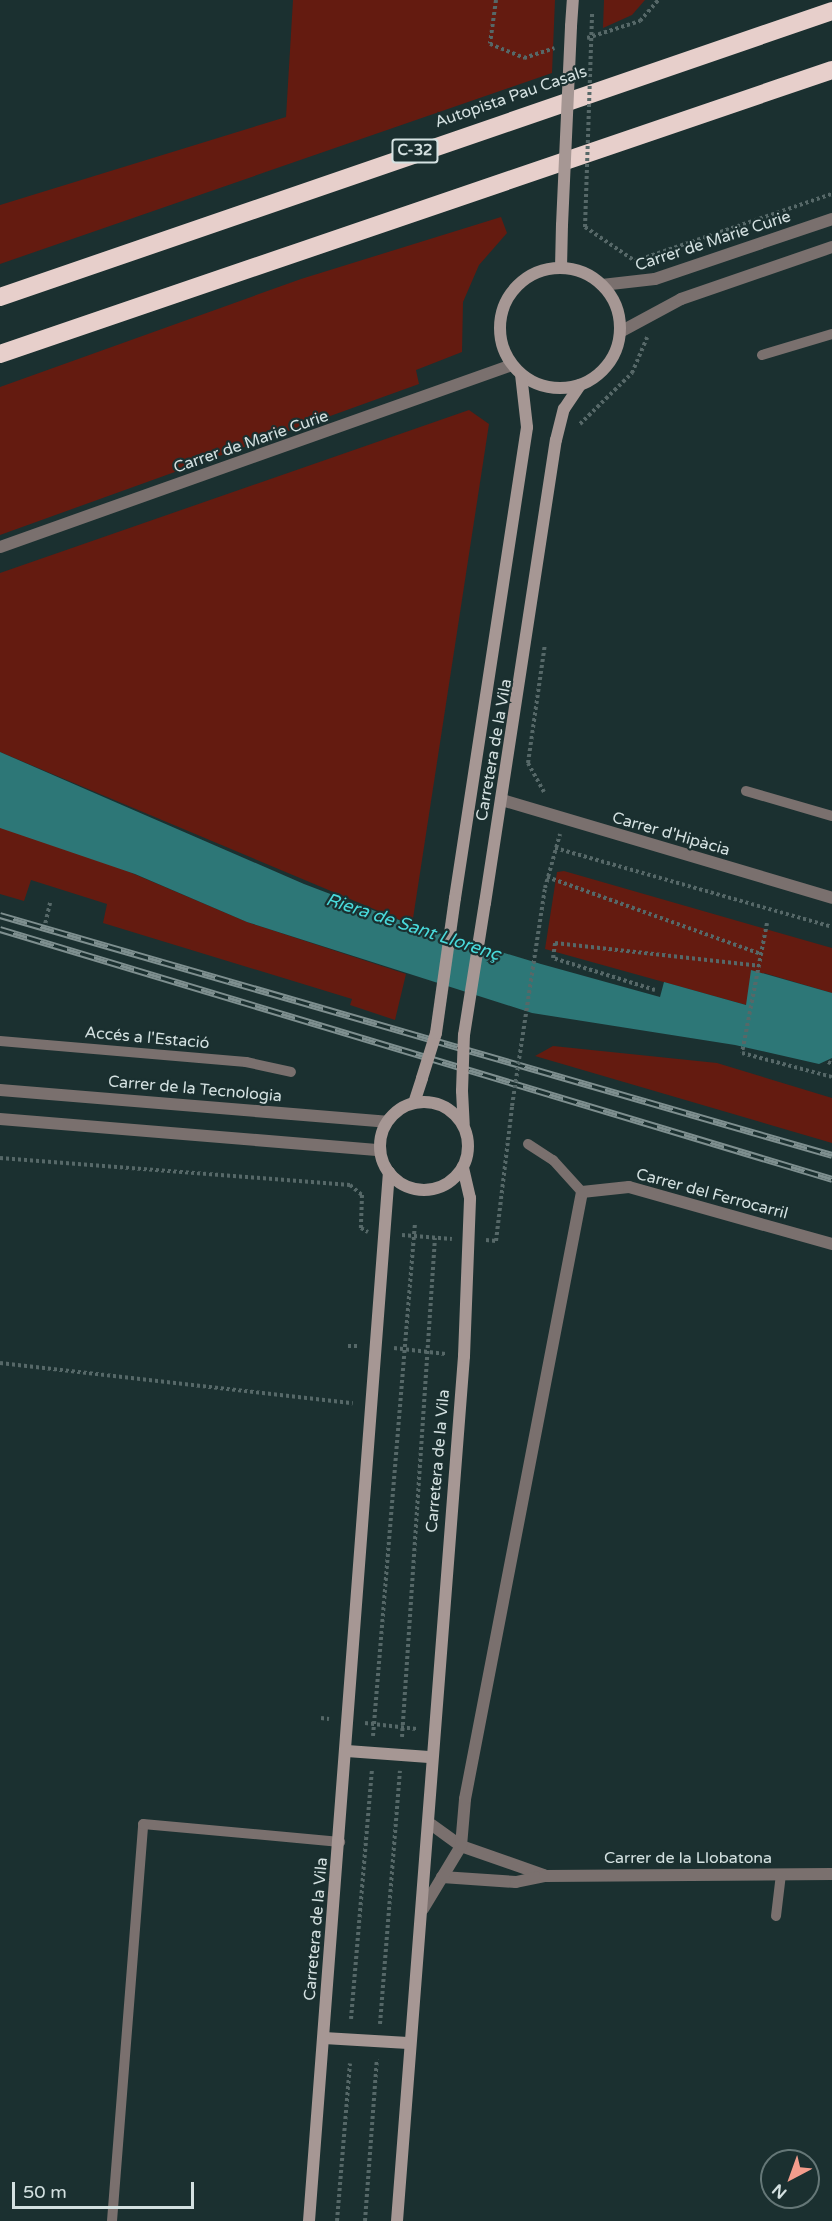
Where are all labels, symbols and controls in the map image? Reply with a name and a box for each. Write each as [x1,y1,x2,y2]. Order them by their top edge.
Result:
street label: Autopista Pau Casals [432,62,590,132]
road number: C-32 [391,139,439,163]
street label: Carrer de Marie Curie [633,207,793,275]
street label: Carrer de Marie Curie [171,406,331,478]
street label: Carretera de la Vila [472,677,516,823]
street label: Carrer d'Hipàcia [610,808,732,860]
water label: Riera de Sant Llorenç [323,889,503,965]
street label: Accés a l'Estació [84,1023,210,1053]
street label: Carrer de la Tecnologia [107,1072,283,1106]
street label: Carrer del Ferrocarril [634,1164,790,1224]
street label: Carretera de la Vila [422,1389,454,1533]
street label: Carrer de la Llobatona [604,1848,772,1868]
street label: Carretera de la Vila [300,1857,332,2001]
north arrow [760,2149,820,2209]
scale bar [15,2170,196,2208]
text: N [768,2179,791,2203]
text: 50 m [23,2181,67,2203]

